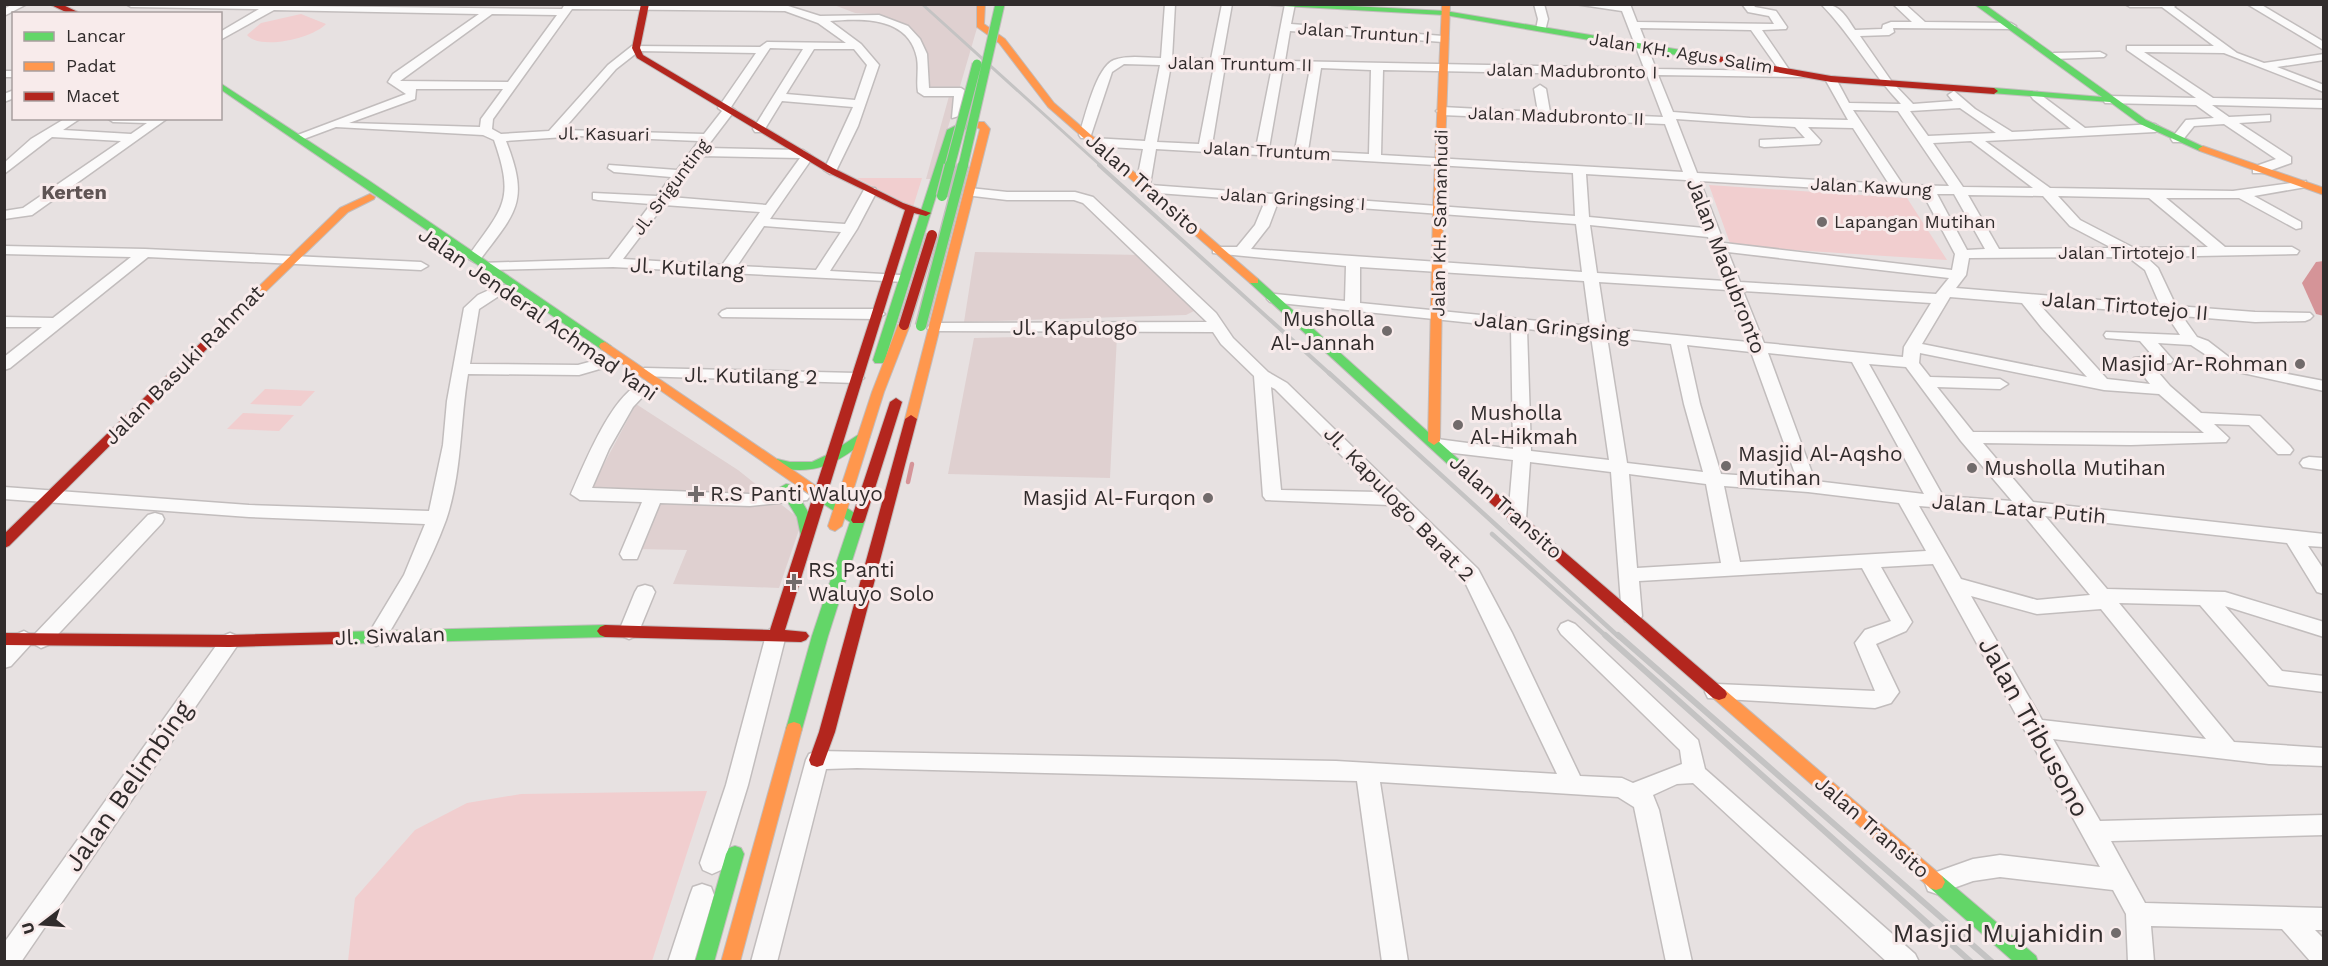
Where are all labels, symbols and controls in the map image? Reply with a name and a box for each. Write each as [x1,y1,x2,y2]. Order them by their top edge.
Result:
legend [12,12,222,120]
street label: Jalan Truntun I [1297,17,1431,48]
text: Lancar [66,25,126,46]
street label: Jalan KH. Agus Salim [1588,28,1774,77]
street label: Jalan Truntum II [1168,52,1312,75]
text: Padat [66,55,116,76]
street label: Jalan Madubronto I [1486,59,1658,82]
text: Macet [66,85,120,106]
street label: Jalan Madubronto II [1468,102,1644,129]
street label: Jl. Kasuari [558,122,650,145]
street label: Jalan Transito [1081,127,1206,240]
street label: Jalan KH. Samanhudi [1427,129,1452,317]
street label: Jl. Srigunting [628,134,714,239]
street label: Jalan Truntum [1203,137,1331,164]
street label: Jalan Kawung [1810,173,1933,200]
street label: Jalan Madubronto [1681,175,1771,357]
district label: Kerten [41,180,107,204]
street label: Jalan Gringsing I [1220,183,1366,214]
place label: Lapangan Mutihan [1834,211,1996,232]
marker: Lapangan Mutihan [1815,215,1829,229]
street label: Jalan Jenderal Achmad Yani [414,221,663,406]
street label: Jalan Tirtotejo I [2058,242,2196,263]
street label: Jl. Kutilang [629,252,745,283]
street label: Jalan Basuki Rahmat [99,280,269,450]
street label: Jalan Tirtotejo II [2041,286,2209,325]
place label: Musholla Al-Jannah [1271,306,1375,355]
street label: Jalan Gringsing [1473,306,1632,347]
street label: Jl. Kapulogo [1012,315,1138,340]
marker: Musholla Al-Jannah [1380,324,1394,338]
place label: Masjid Ar-Rohman [2101,351,2288,376]
marker: Masjid Ar-Rohman [2293,357,2307,371]
street label: Jl. Kutilang 2 [684,362,818,389]
place label: Musholla Al-Hikmah [1470,400,1578,449]
marker: Musholla Al-Hikmah [1451,418,1465,432]
street label: Jl. Kapulogo Barat 2 [1319,421,1480,586]
place label: Masjid Al-Aqsho Mutihan [1738,441,1903,490]
street label: Jalan Transito [1445,449,1568,564]
place label: Musholla Mutihan [1984,455,2166,480]
marker: Masjid Al-Aqsho Mutihan [1719,459,1733,473]
marker: Musholla Mutihan [1965,461,1979,475]
place label: R.S Panti Waluyo [710,481,883,506]
marker: R.S Panti Waluyo [687,485,705,503]
place label: Masjid Al-Furqon [1023,485,1196,510]
street label: Jalan Latar Putih [1931,488,2107,529]
marker: Masjid Al-Furqon [1201,491,1215,505]
place label: RS Panti Waluyo Solo [808,557,934,606]
marker: RS Panti Waluyo Solo [785,573,803,591]
street label: Jl. Siwalan [334,621,446,650]
street label: Jalan Tribusono [1972,632,2096,822]
street label: Jalan Belimbing [58,695,198,877]
street label: Jalan Transito [1810,770,1935,883]
north arrow [12,894,72,954]
place label: Masjid Mujahidin [1893,918,2104,948]
text: U [17,920,39,936]
marker: Masjid Mujahidin [2109,926,2123,940]

